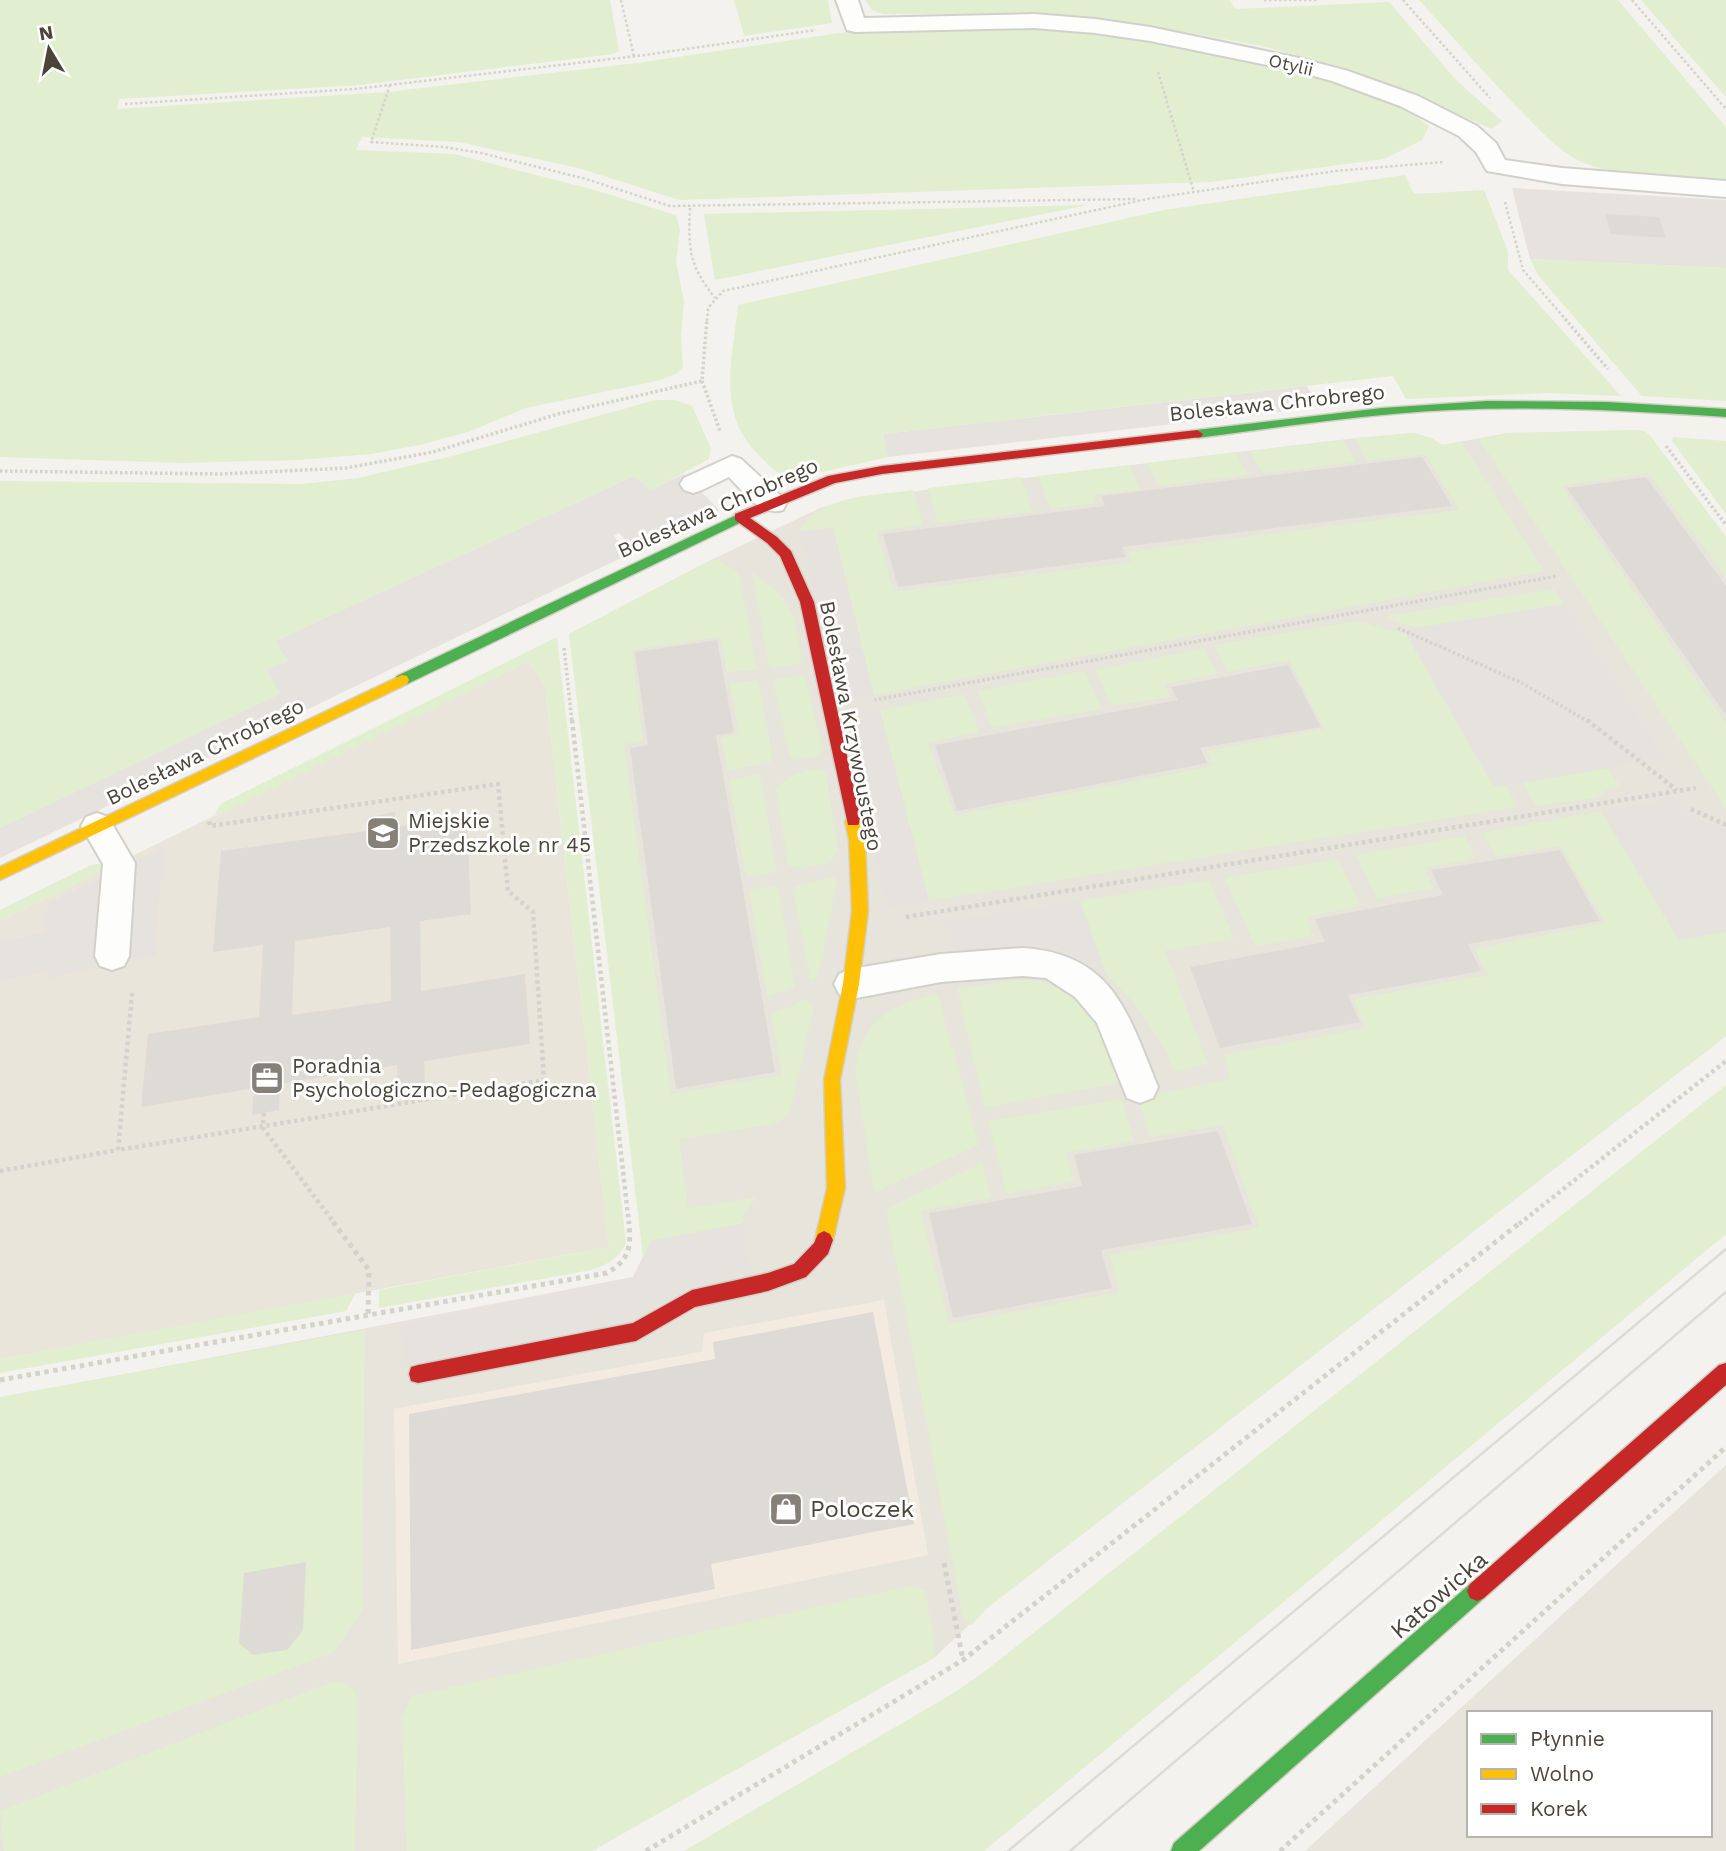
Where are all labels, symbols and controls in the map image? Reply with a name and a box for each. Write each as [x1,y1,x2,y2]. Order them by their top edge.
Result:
north arrow [14,14,84,84]
text: N [37,20,55,45]
street label: Otylii [1267,49,1316,80]
street label: Bolesława Chrobrego [1168,379,1386,426]
street label: Bolesława Chrobrego [614,452,822,563]
street label: Bolesława Krzywoustego [815,599,888,853]
street label: Bolesława Chrobrego [102,693,308,810]
place label: Miejskie Przedszkole nr 45 [408,808,591,857]
school or university icon: Miejskie Przedszkole nr 45 [364,814,402,852]
place label: Poradnia Psychologiczno-Pedagogiczna [292,1053,597,1102]
office icon: Poradnia Psychologiczno-Pedagogiczna [248,1059,286,1097]
shop icon: Poloczek [767,1490,805,1528]
place label: Poloczek [810,1495,914,1523]
street label: Katowicka [1385,1545,1493,1645]
legend [1467,1711,1712,1837]
text: Płynnie [1530,1726,1605,1751]
text: Wolno [1530,1761,1594,1786]
text: Korek [1530,1796,1588,1821]

